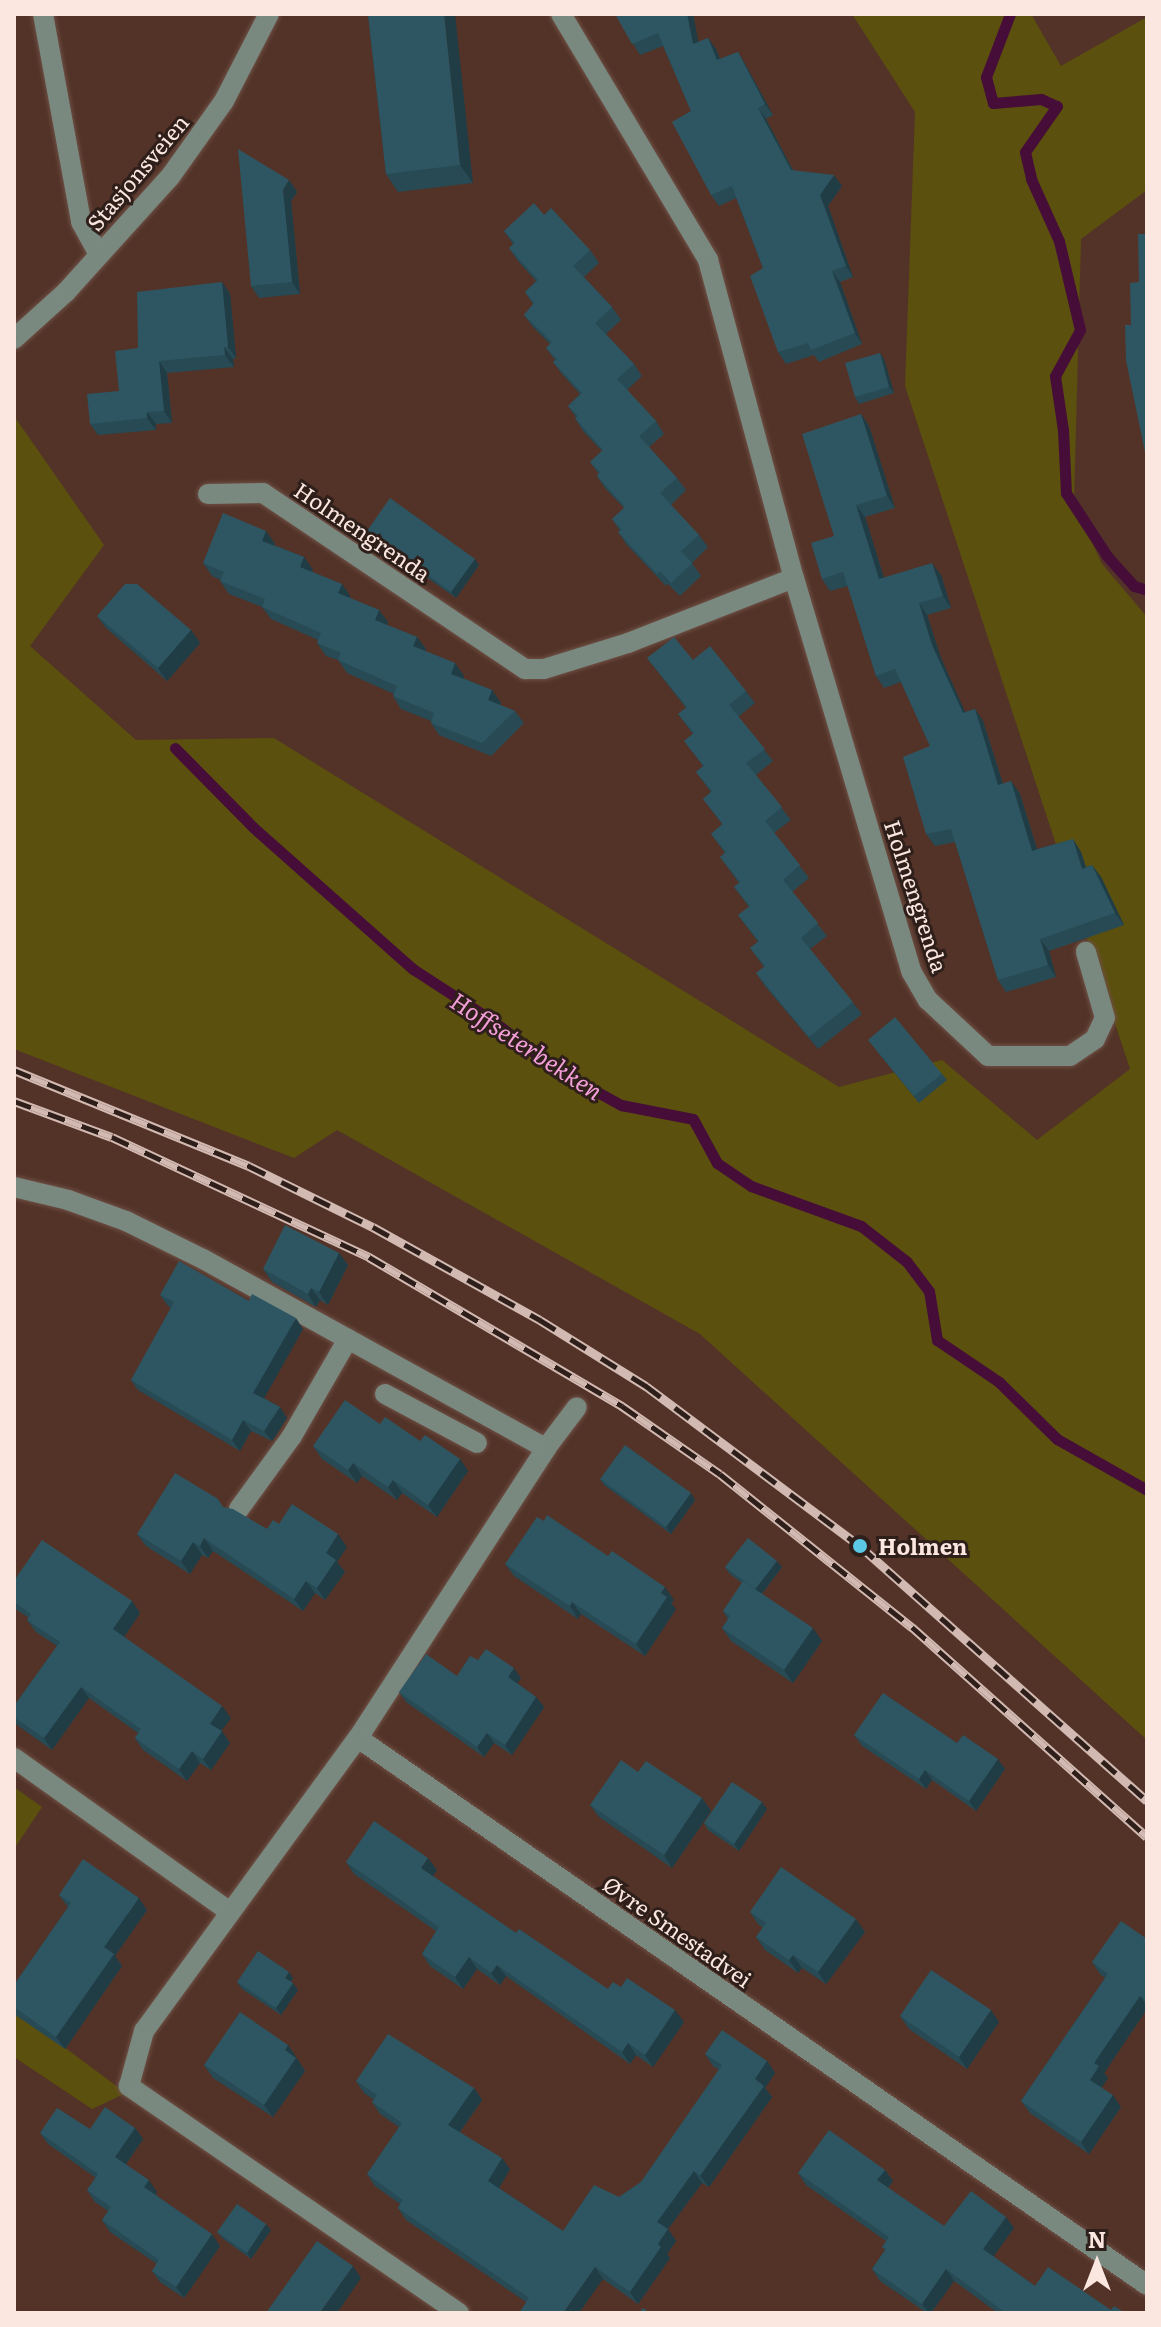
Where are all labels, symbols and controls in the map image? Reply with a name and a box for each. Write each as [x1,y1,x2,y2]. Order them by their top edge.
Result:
street label: Stasjonsveien [81,108,193,236]
street label: Holmengrenda [290,476,436,586]
street label: Holmengrenda [880,817,954,975]
water label: Hoffseterbekken [446,985,608,1105]
place label: Holmen [878,1533,967,1559]
marker: Holmen [849,1535,871,1557]
street label: Øvre Smestadvei [599,1870,757,1992]
text: N [1088,2222,1106,2255]
north arrow [1057,2223,1137,2303]

